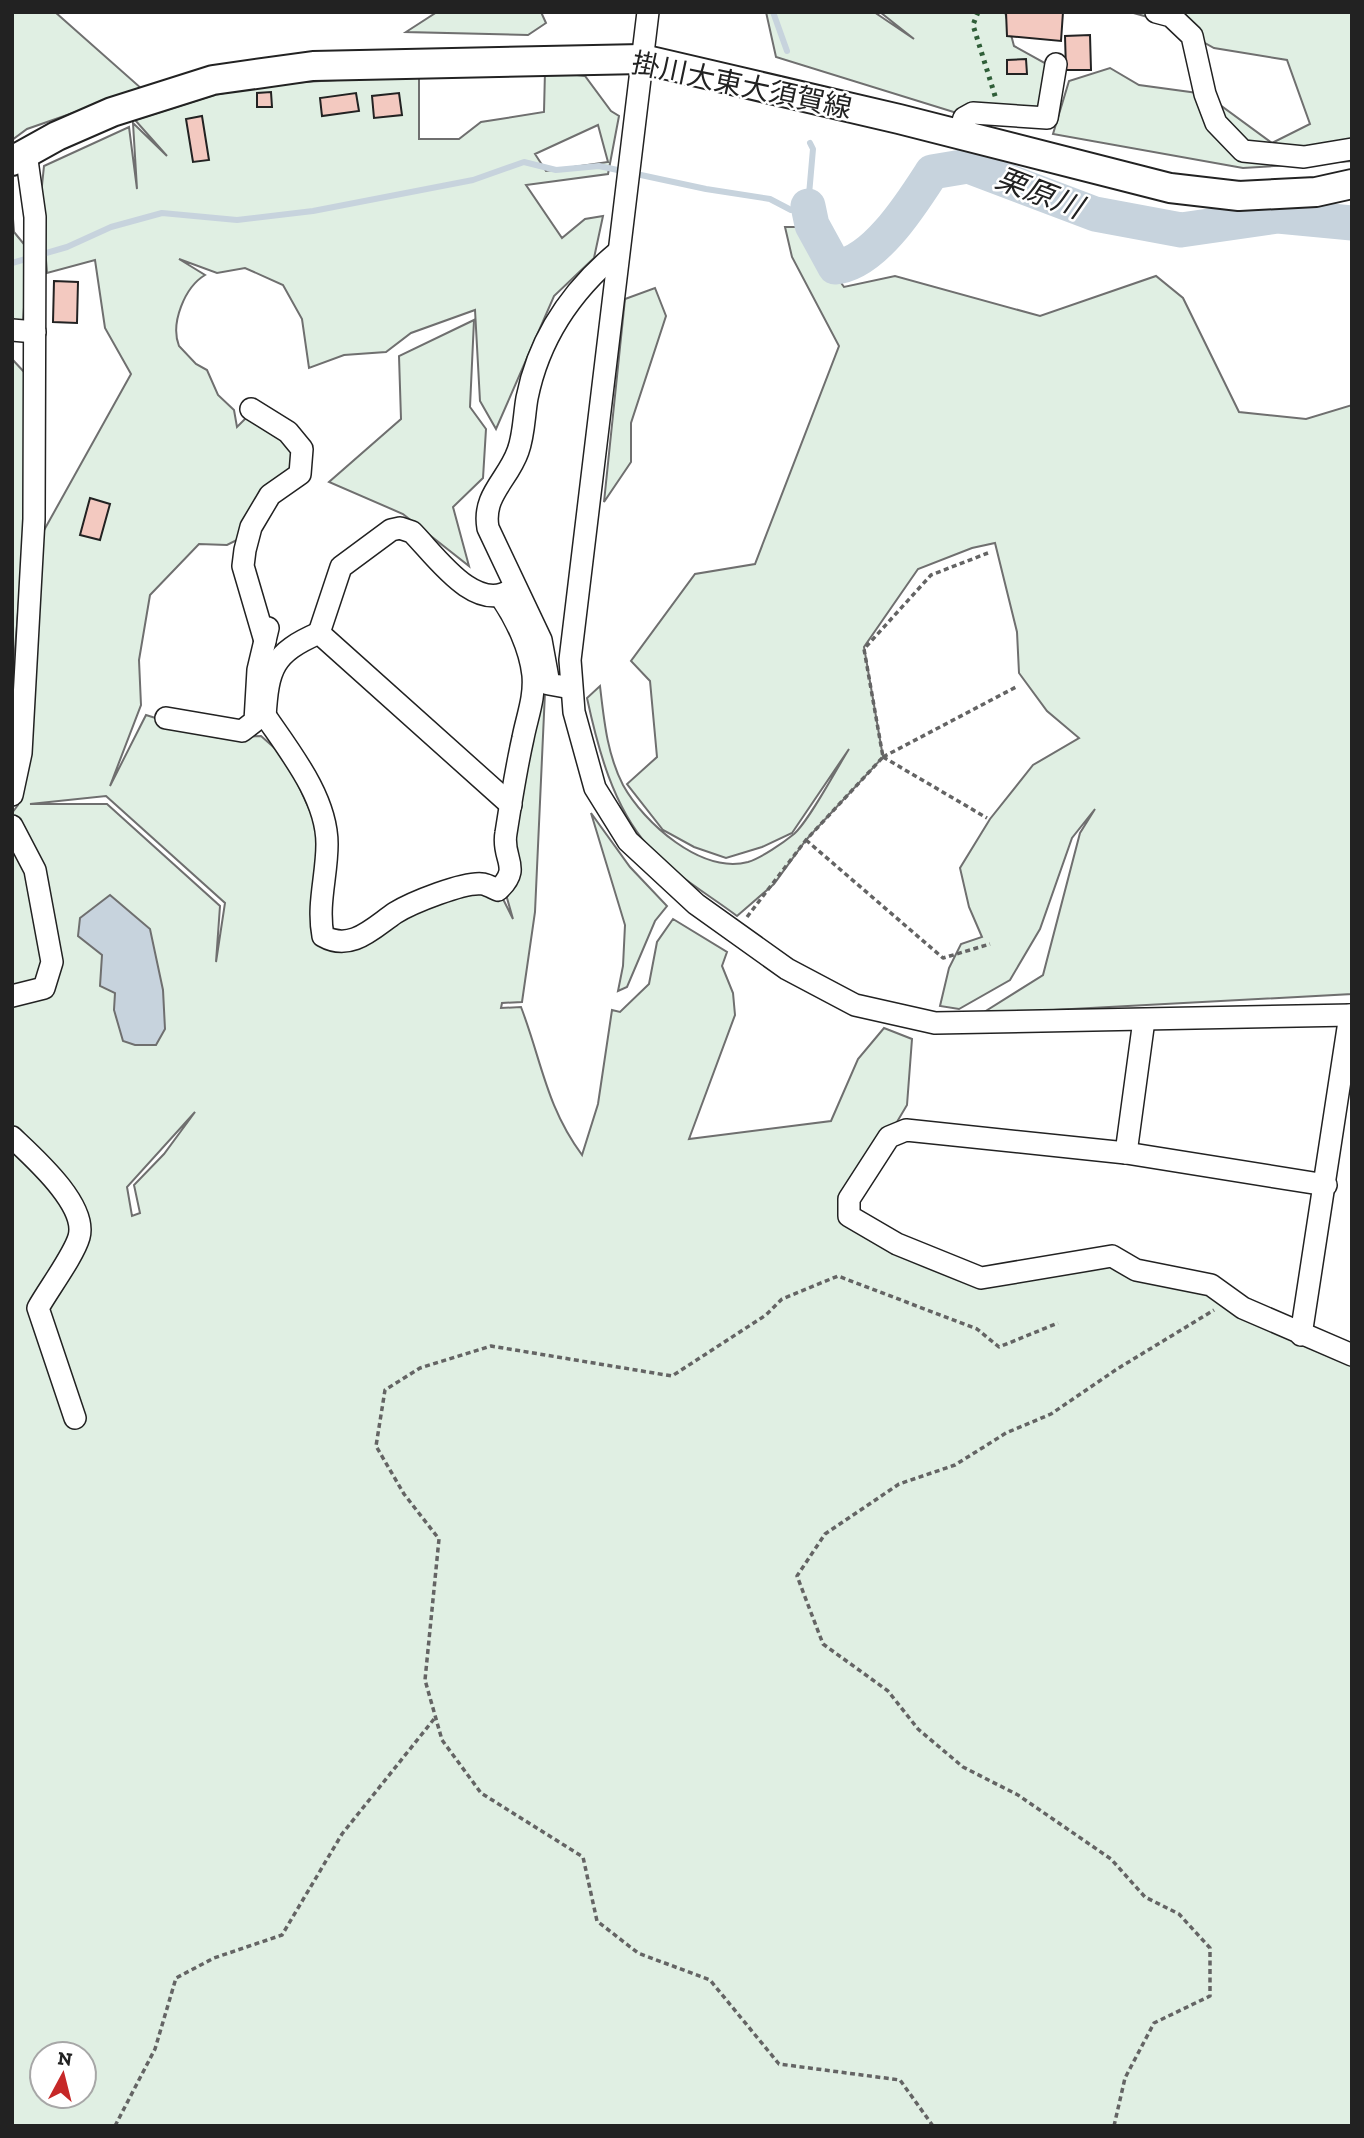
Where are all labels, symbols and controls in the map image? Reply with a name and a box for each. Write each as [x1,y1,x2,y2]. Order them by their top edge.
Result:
street label: 掛川大東大須賀線 [629,46,855,125]
water label: 栗原川 [991,160,1090,227]
north arrow [28,2040,98,2110]
text: N [56,2046,74,2071]

